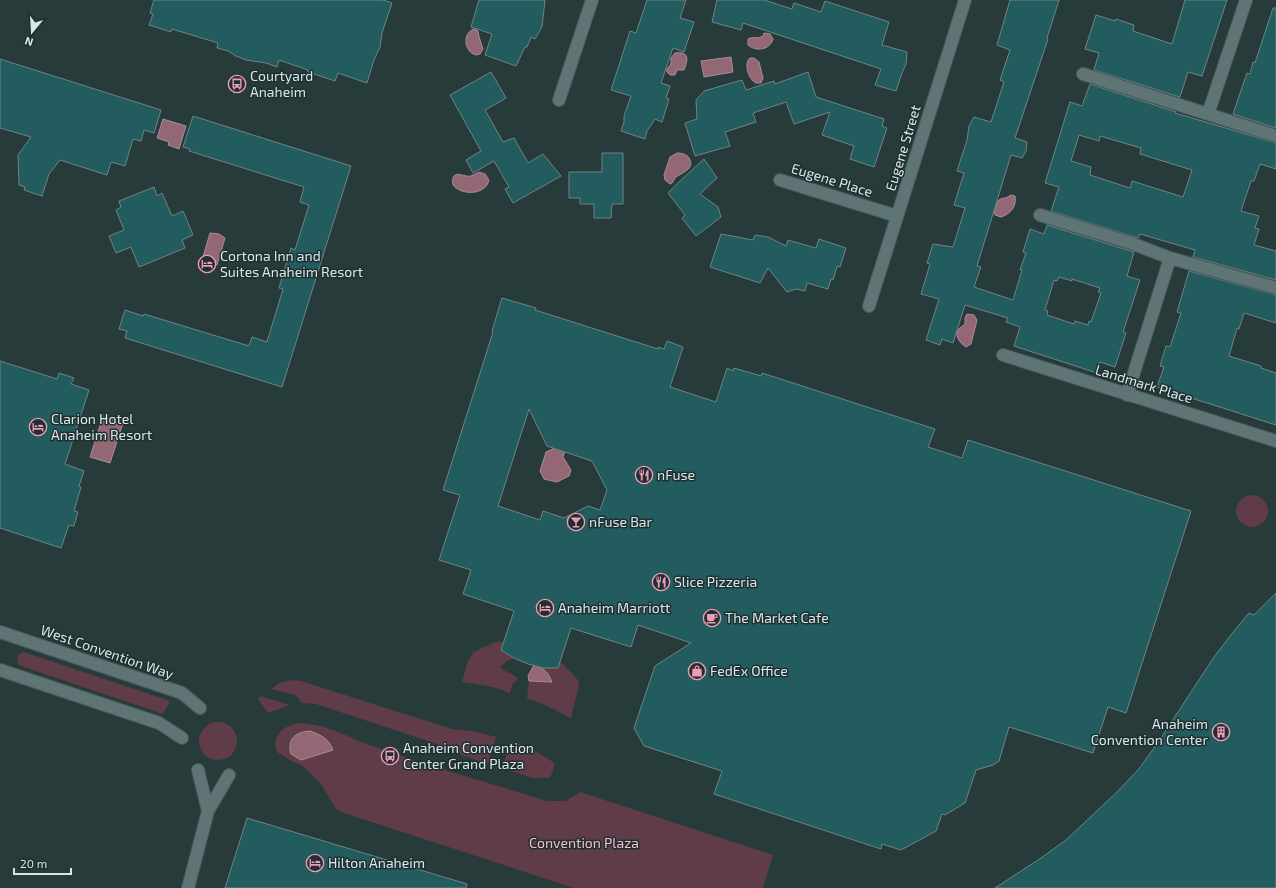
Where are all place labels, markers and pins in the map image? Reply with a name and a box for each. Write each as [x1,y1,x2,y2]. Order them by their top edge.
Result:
place label: Courtyard Anaheim [250,67,313,100]
bus stop icon: Courtyard Anaheim [227,74,247,94]
place label: Cortona Inn and Suites Anaheim Resort [220,247,363,280]
hotel icon: Cortona Inn and Suites Anaheim Resort [197,254,217,274]
place label: Clarion Hotel Anaheim Resort [51,410,152,443]
hotel icon: Clarion Hotel Anaheim Resort [28,417,48,437]
restaurant icon: nFuse [634,465,654,485]
place label: nFuse [657,466,695,483]
bar icon: nFuse Bar [566,512,586,532]
place label: nFuse Bar [589,513,653,530]
restaurant icon: Slice Pizzeria [651,572,671,592]
place label: Slice Pizzeria [674,573,757,590]
hotel icon: Anaheim Marriott [535,598,555,618]
place label: Anaheim Marriott [558,599,670,616]
cafe icon: The Market Cafe [702,608,722,628]
place label: The Market Cafe [725,609,829,626]
shop icon: FedEx Office [687,661,707,681]
place label: FedEx Office [710,662,788,679]
place label: Anaheim Convention Center [1091,715,1208,748]
building icon: Anaheim Convention Center [1211,722,1231,742]
place label: Anaheim Convention Center Grand Plaza [403,739,534,772]
bus stop icon: Anaheim Convention Center Grand Plaza [380,746,400,766]
hotel icon: Hilton Anaheim [305,853,325,873]
place label: Hilton Anaheim [328,854,425,871]

